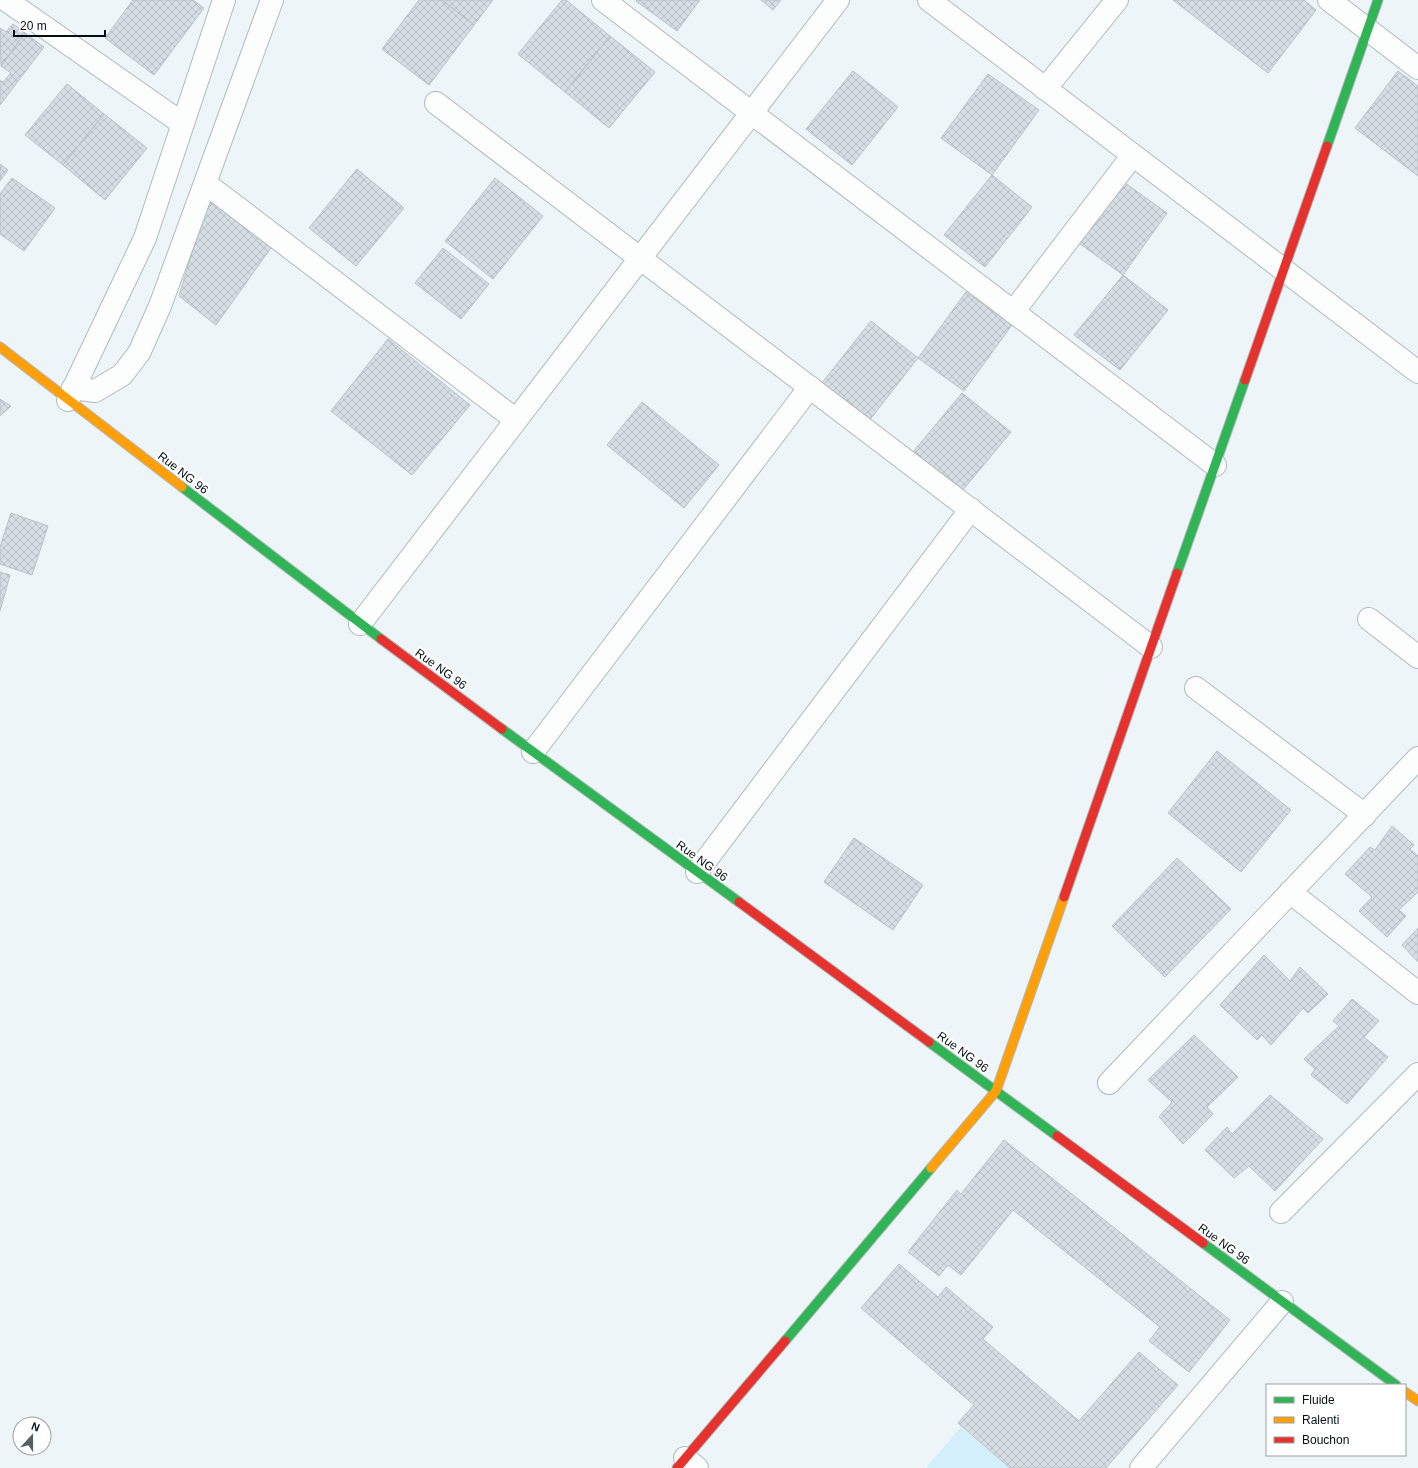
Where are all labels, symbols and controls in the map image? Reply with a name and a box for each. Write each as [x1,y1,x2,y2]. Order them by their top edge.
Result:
scale bar [14,12,105,38]
text: 20 m [20,19,47,33]
street label: Rue NG 96 [155,449,211,497]
street label: Rue NG 96 [413,646,470,692]
street label: Rue NG 96 [674,838,731,884]
street label: Rue NG 96 [935,1029,992,1075]
street label: Rue NG 96 [1196,1221,1253,1267]
legend [1266,1384,1406,1456]
text: Fluide [1302,1393,1335,1407]
text: Ralenti [1302,1413,1339,1427]
north arrow [12,1416,52,1456]
text: N [30,1420,41,1434]
text: Bouchon [1302,1433,1349,1447]

